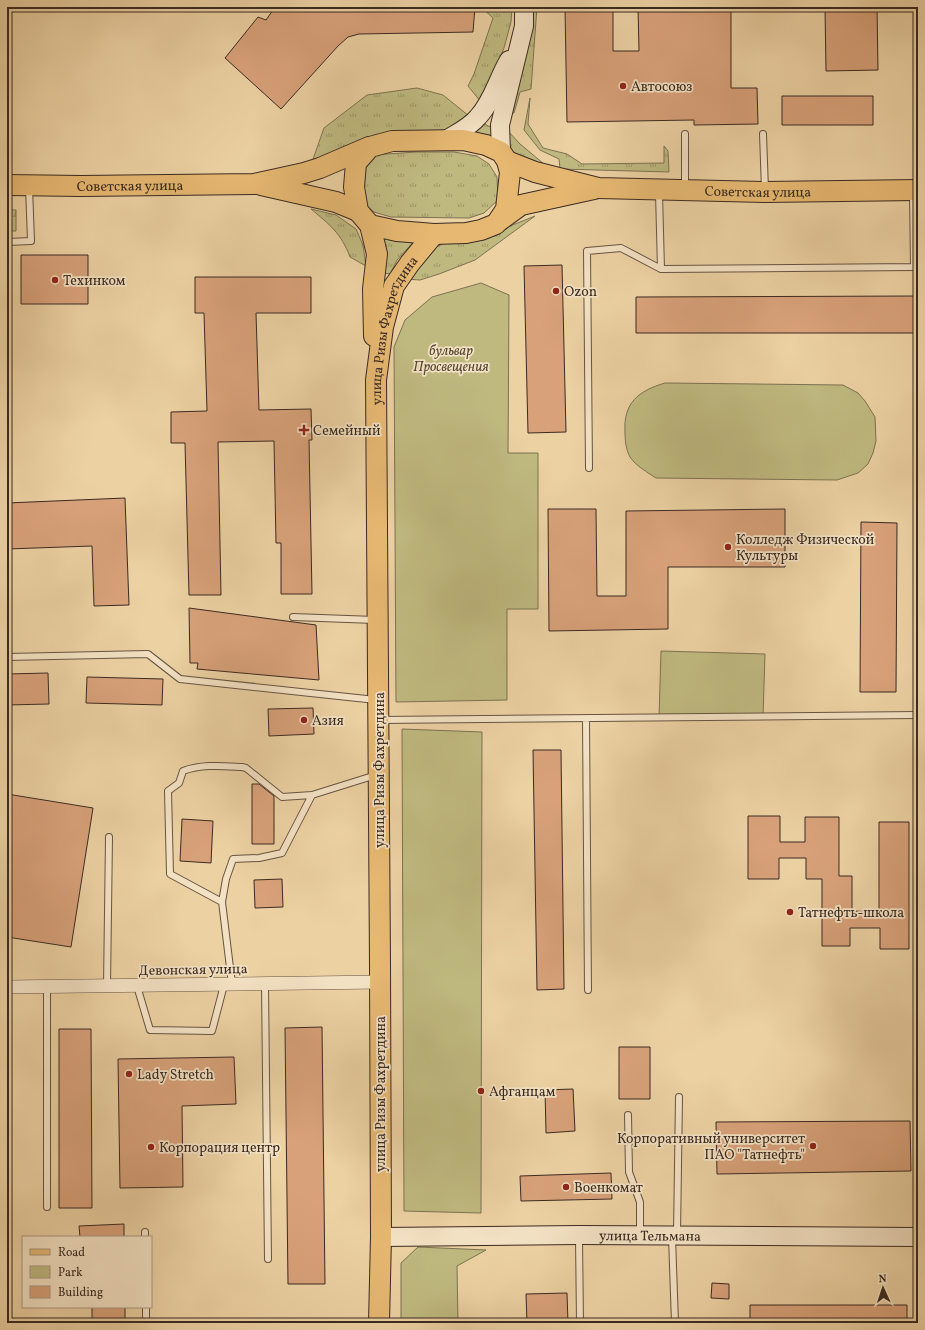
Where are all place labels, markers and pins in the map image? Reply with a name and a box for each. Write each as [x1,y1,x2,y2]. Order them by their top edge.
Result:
place label: Автосоюз [631,78,692,97]
marker: Автосоюз [618,81,628,91]
place label: Техинком [63,272,126,291]
marker: Техинком [50,275,60,285]
place label: Ozon [564,283,597,302]
marker: Ozon [551,286,561,296]
place label: Семейный [313,422,381,441]
marker: Семейный [298,424,310,436]
place label: Колледж Физической Культуры [736,531,875,566]
marker: Колледж Физической Культуры [723,542,733,552]
place label: Азия [312,712,344,731]
marker: Азия [299,715,309,725]
place label: Татнефть-школа [798,904,904,923]
marker: Татнефть-школа [785,907,795,917]
place label: Lady Stretch [137,1066,214,1085]
marker: Lady Stretch [124,1069,134,1079]
place label: Афганцам [489,1083,556,1102]
marker: Афганцам [476,1086,486,1096]
place label: Корпоративный университет ПАО "Татнефть" [617,1130,805,1165]
place label: Корпорация центр [159,1139,280,1158]
marker: Корпоративный университет ПАО "Татнефть" [808,1141,818,1151]
marker: Корпорация центр [146,1142,156,1152]
place label: Военкомат [574,1179,643,1198]
marker: Военкомат [561,1182,571,1192]

